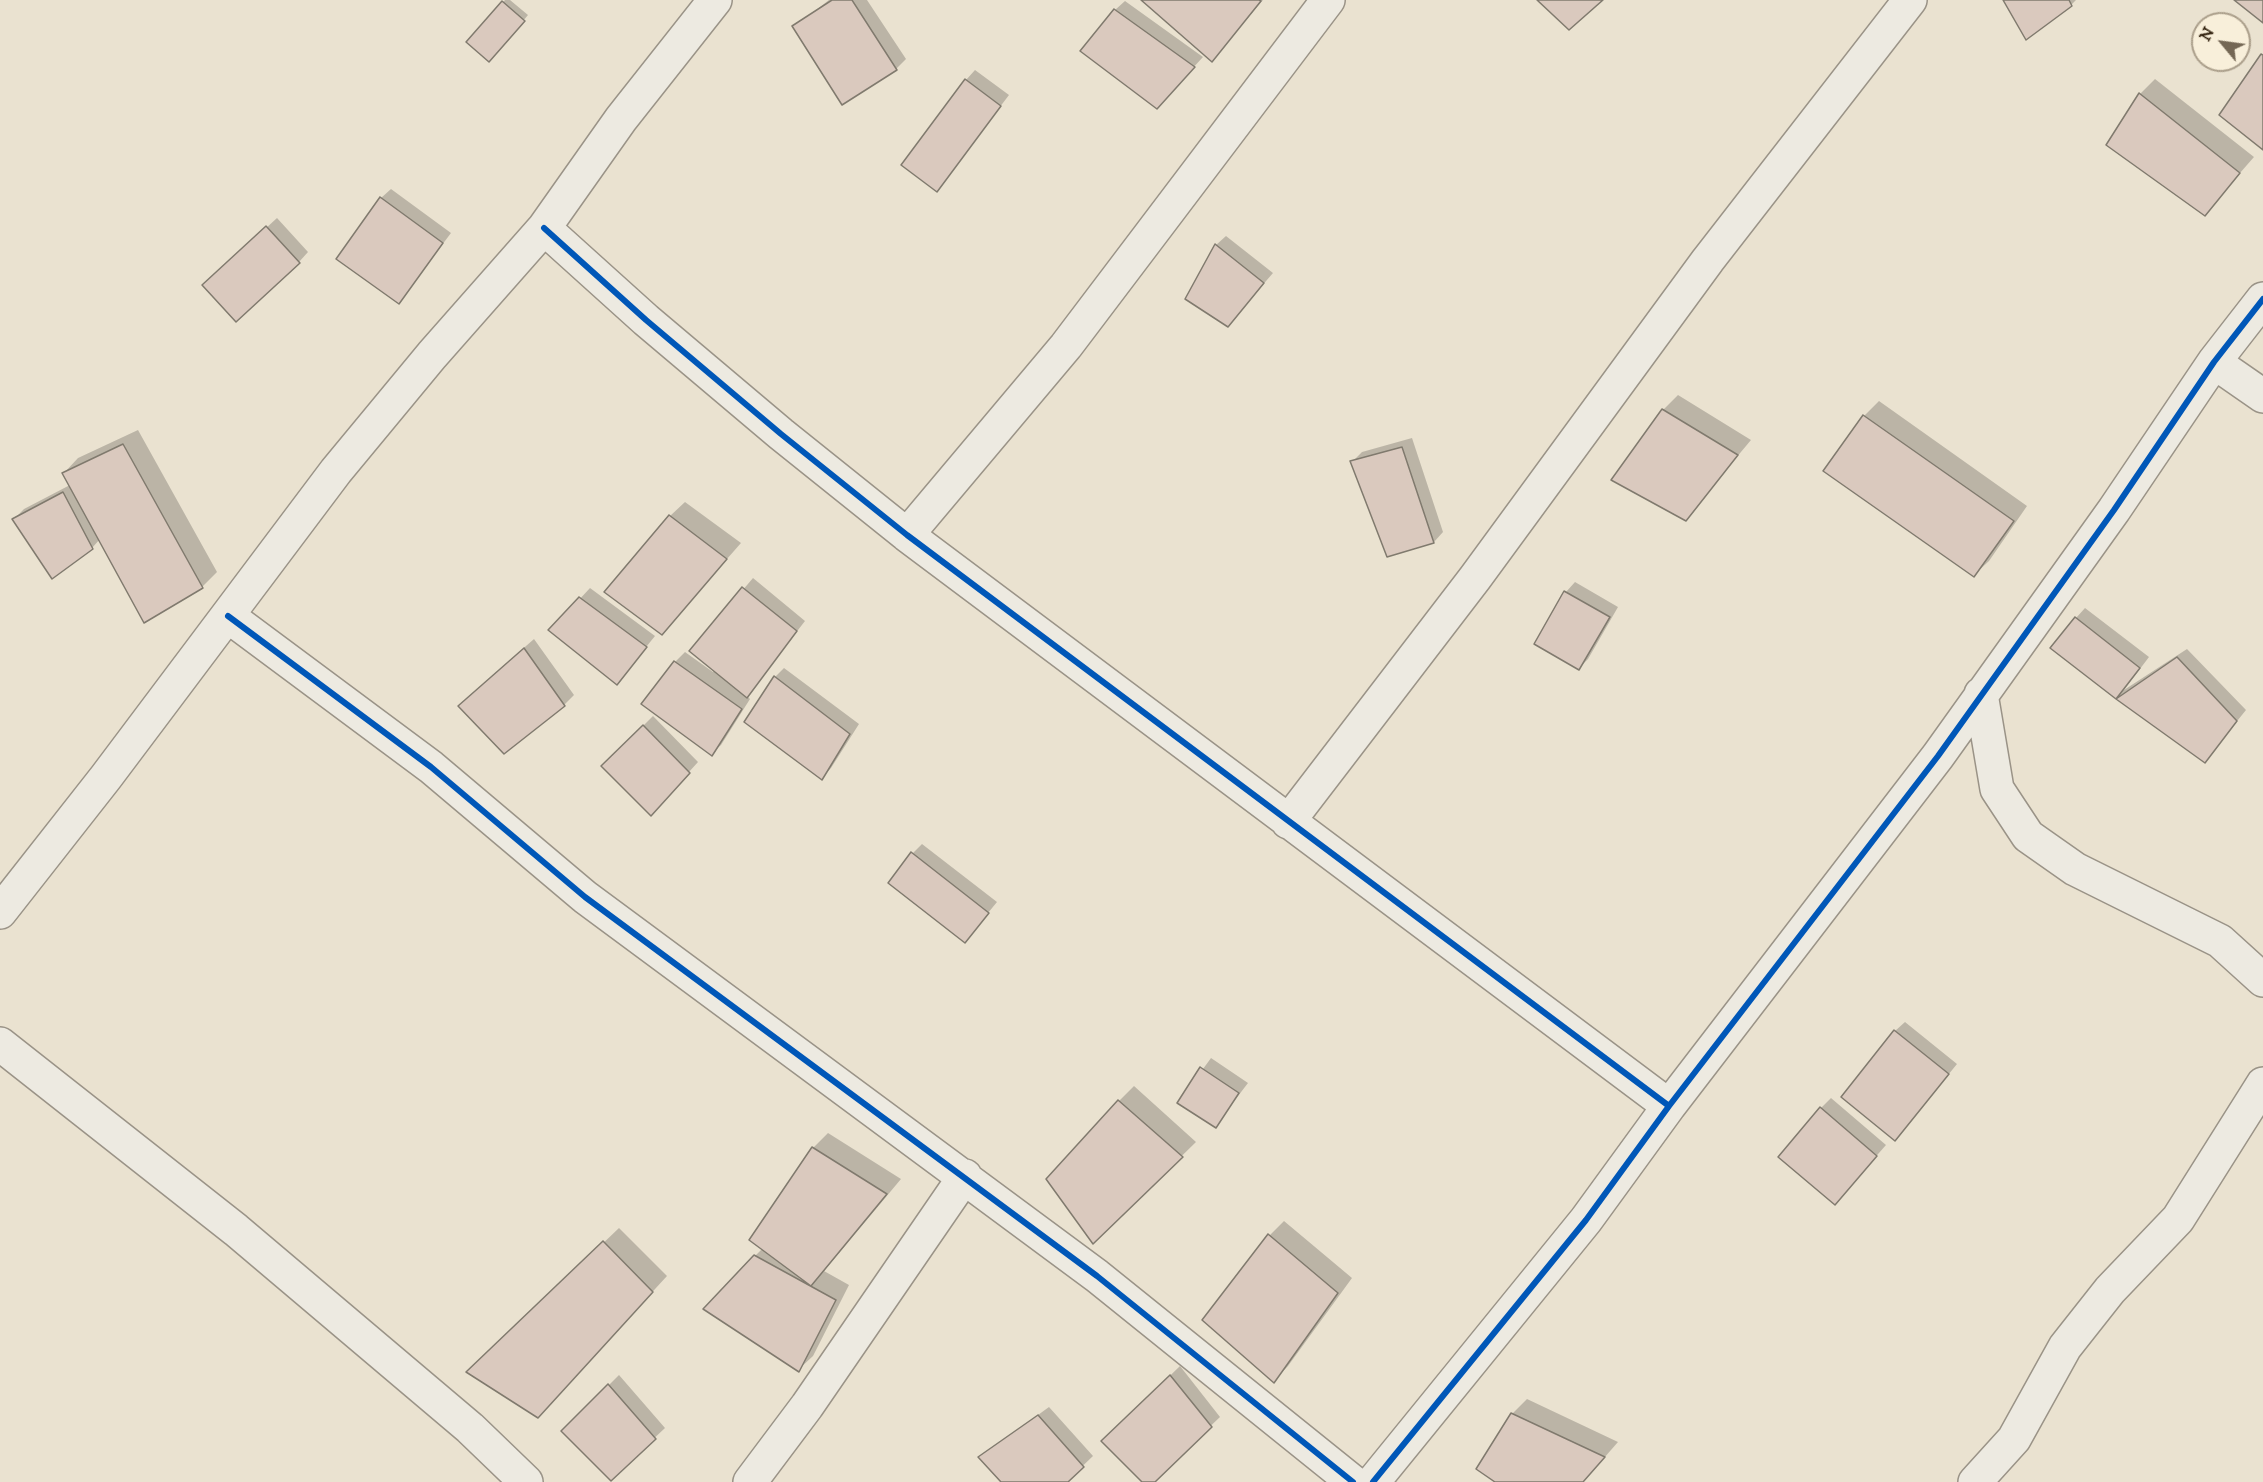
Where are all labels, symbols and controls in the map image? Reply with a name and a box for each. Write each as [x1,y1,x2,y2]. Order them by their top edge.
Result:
north arrow [2191,12,2251,72]
text: N [2195,24,2219,45]

